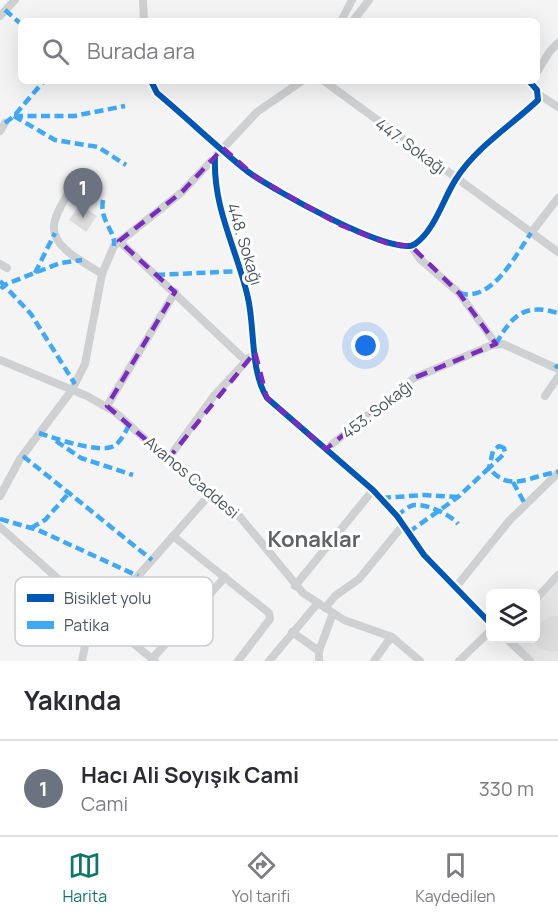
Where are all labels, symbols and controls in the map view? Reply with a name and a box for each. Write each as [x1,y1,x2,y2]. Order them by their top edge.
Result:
search box [18,18,540,84]
icon: search [39,35,72,68]
text: Burada ara [87,36,195,66]
street label: 447. Sokağı [371,113,451,179]
pin: 1 [64,168,103,218]
street label: 448. Sokağı [222,200,268,288]
your location [351,331,380,360]
street label: 453. Sokağı [337,374,417,444]
street label: Avanos Caddesi [140,431,244,523]
district label: Konaklar [268,524,361,554]
legend [15,577,213,646]
text: Bisiklet yolu [64,587,151,609]
map controls [486,589,540,643]
button: layers [486,589,540,643]
text: Patika [64,614,109,636]
text: Yakında [24,682,121,718]
text: Hacı Ali Soyışık Cami [81,760,299,790]
text: 1 [39,775,48,802]
text: 330 m [479,775,534,802]
text: Cami [81,790,128,817]
tab: Harita [62,849,107,907]
tab: Yol tarifi [232,849,290,907]
tab: Kaydedilen [415,849,496,907]

